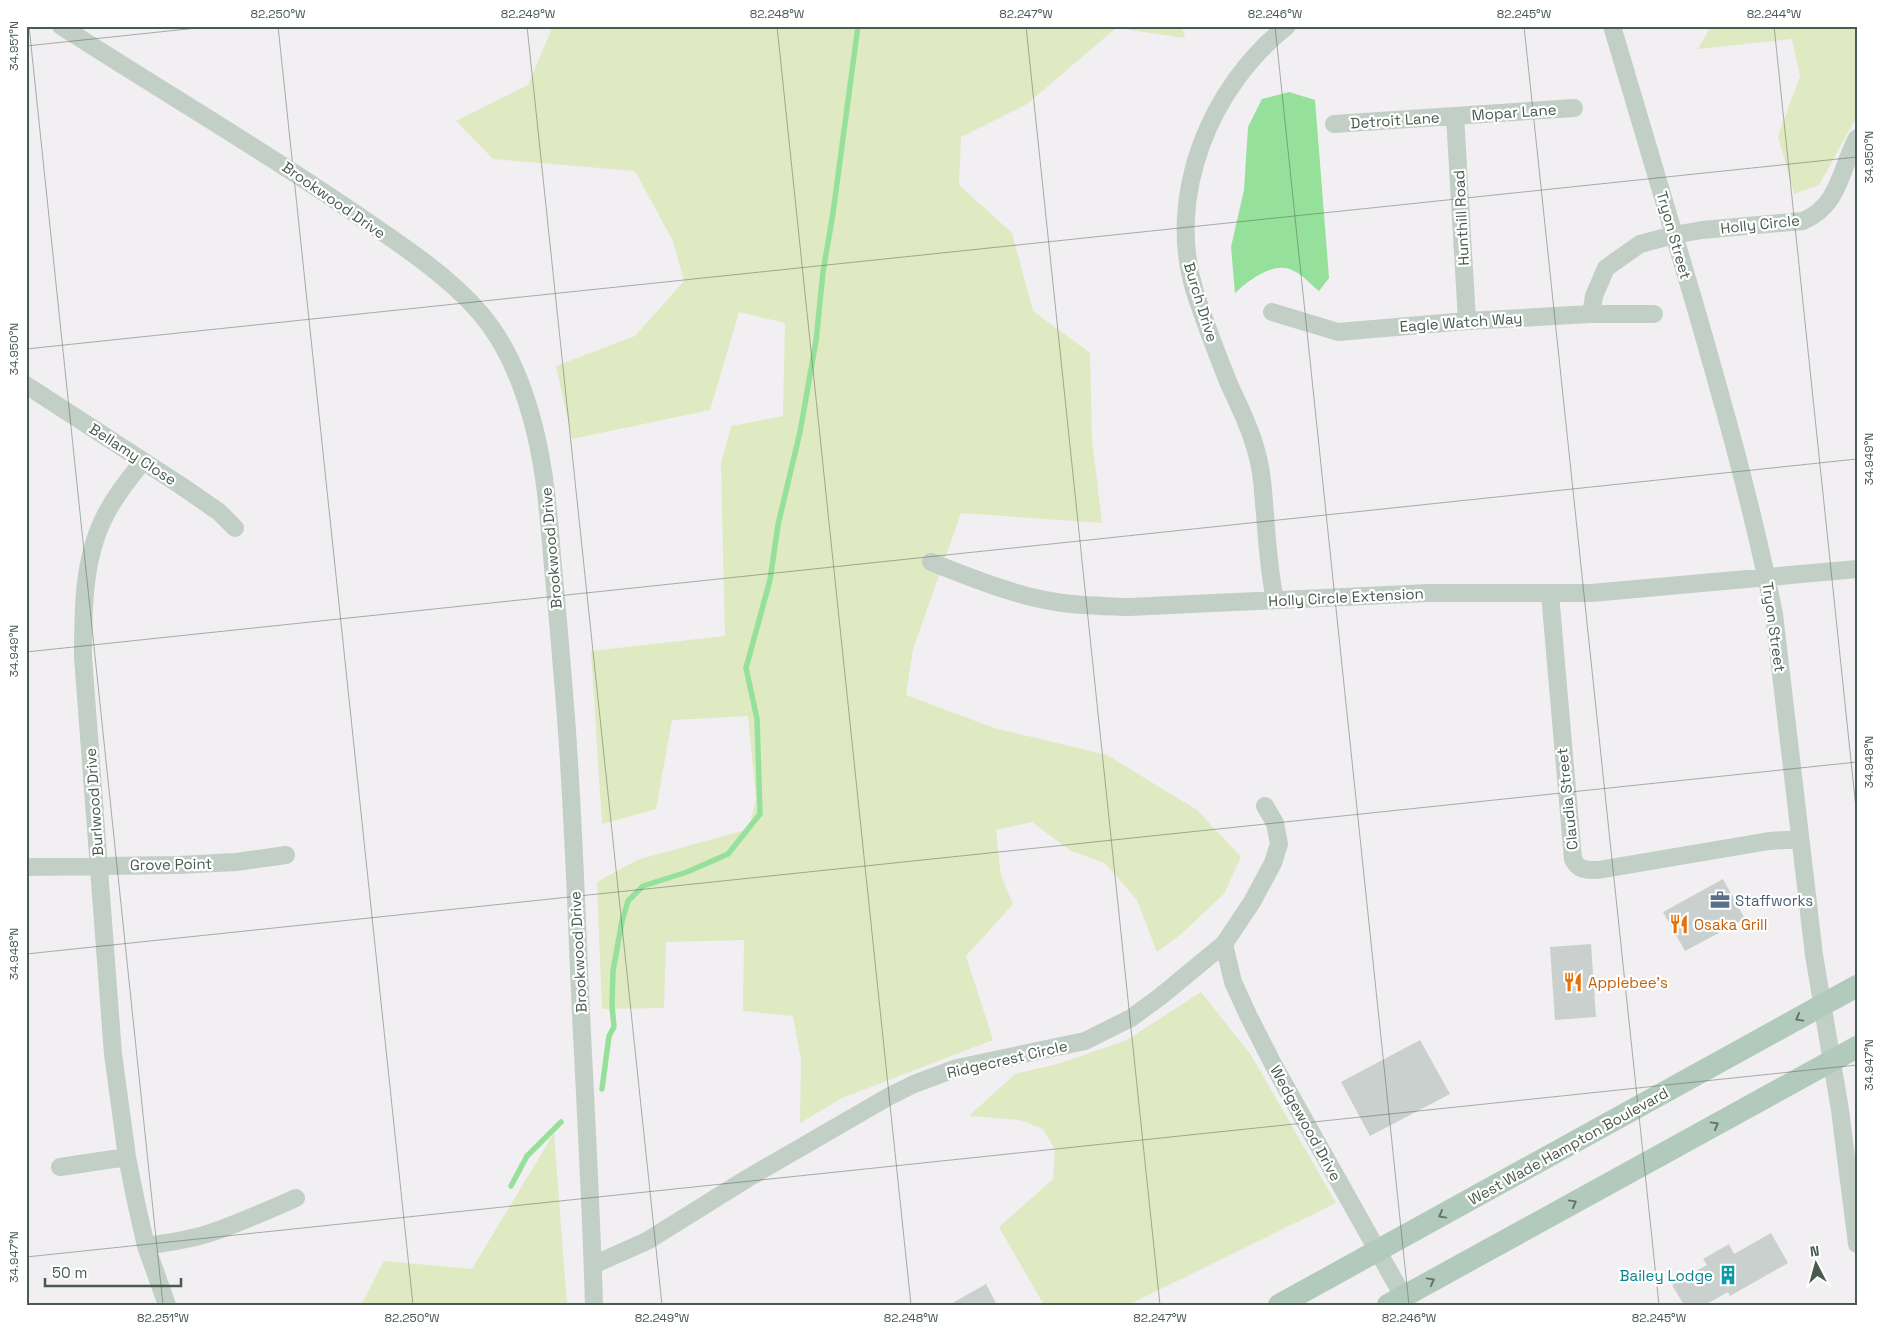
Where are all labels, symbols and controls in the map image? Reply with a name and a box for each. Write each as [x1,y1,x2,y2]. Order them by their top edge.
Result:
text: 82.250°W [251,6,306,22]
text: 82.249°W [501,6,556,22]
text: 82.248°W [750,6,805,22]
text: 82.247°W [999,6,1053,22]
text: 82.246°W [1248,6,1303,22]
text: 82.245°W [1497,6,1552,22]
text: 82.244°W [1747,6,1802,22]
text: 34.951°N [6,21,22,71]
street label: Mopar Lane [1471,100,1557,124]
street label: Detroit Lane [1350,107,1440,133]
text: 34.950°N [1861,131,1877,183]
street label: Brookwood Drive [279,157,389,243]
street label: Hunthill Road [1449,170,1473,266]
street label: Tryon Street [1652,189,1696,281]
street label: Holly Circle [1719,210,1801,238]
street label: Burch Drive [1180,260,1222,344]
street label: Eagle Watch Way [1399,308,1523,336]
text: 34.950°N [6,323,22,375]
street label: Bellamy Close [86,419,180,489]
text: 34.949°N [1861,433,1877,485]
street label: Brookwood Drive [536,486,566,609]
street label: Tryon Street [1758,581,1790,673]
street label: Holly Circle Extension [1268,583,1424,611]
text: 34.949°N [6,625,22,677]
text: 34.948°N [1861,736,1877,788]
street label: Burlwood Drive [81,747,107,857]
street label: Claudia Street [1552,747,1582,851]
street label: Grove Point [130,854,212,874]
office icon: Staffworks [1709,889,1731,911]
street label: Brookwood Drive [565,891,591,1013]
place label: Staffworks [1735,891,1813,910]
restaurant icon: Osaka Grill [1668,913,1690,935]
place label: Osaka Grill [1694,915,1767,934]
text: 34.948°N [6,928,22,980]
restaurant icon: Applebee's [1562,971,1584,993]
place label: Applebee's [1588,973,1668,992]
one-way arrow [1795,1012,1804,1022]
street label: Ridgecrest Circle [945,1036,1069,1082]
text: 34.947°N [1861,1039,1877,1091]
street label: Wedgewood Drive [1266,1062,1346,1184]
street label: West Wade Hampton Boulevard [1465,1083,1671,1209]
one-way arrow [1710,1121,1719,1131]
one-way arrow [1568,1199,1577,1209]
one-way arrow [1438,1209,1447,1219]
text: 34.947°N [6,1231,22,1283]
north arrow [1790,1238,1840,1288]
text: N [1809,1242,1820,1261]
scale bar [45,1256,181,1288]
text: 50 m [52,1263,87,1282]
building icon: Bailey Lodge [1717,1264,1739,1286]
place label: Bailey Lodge [1620,1266,1713,1285]
one-way arrow [1425,1278,1434,1288]
text: 82.251°W [137,1310,190,1326]
text: 82.250°W [385,1310,440,1326]
text: 82.249°W [635,1310,690,1326]
text: 82.248°W [884,1310,939,1326]
text: 82.247°W [1133,1310,1187,1326]
text: 82.246°W [1382,1310,1437,1326]
text: 82.245°W [1632,1310,1687,1326]

